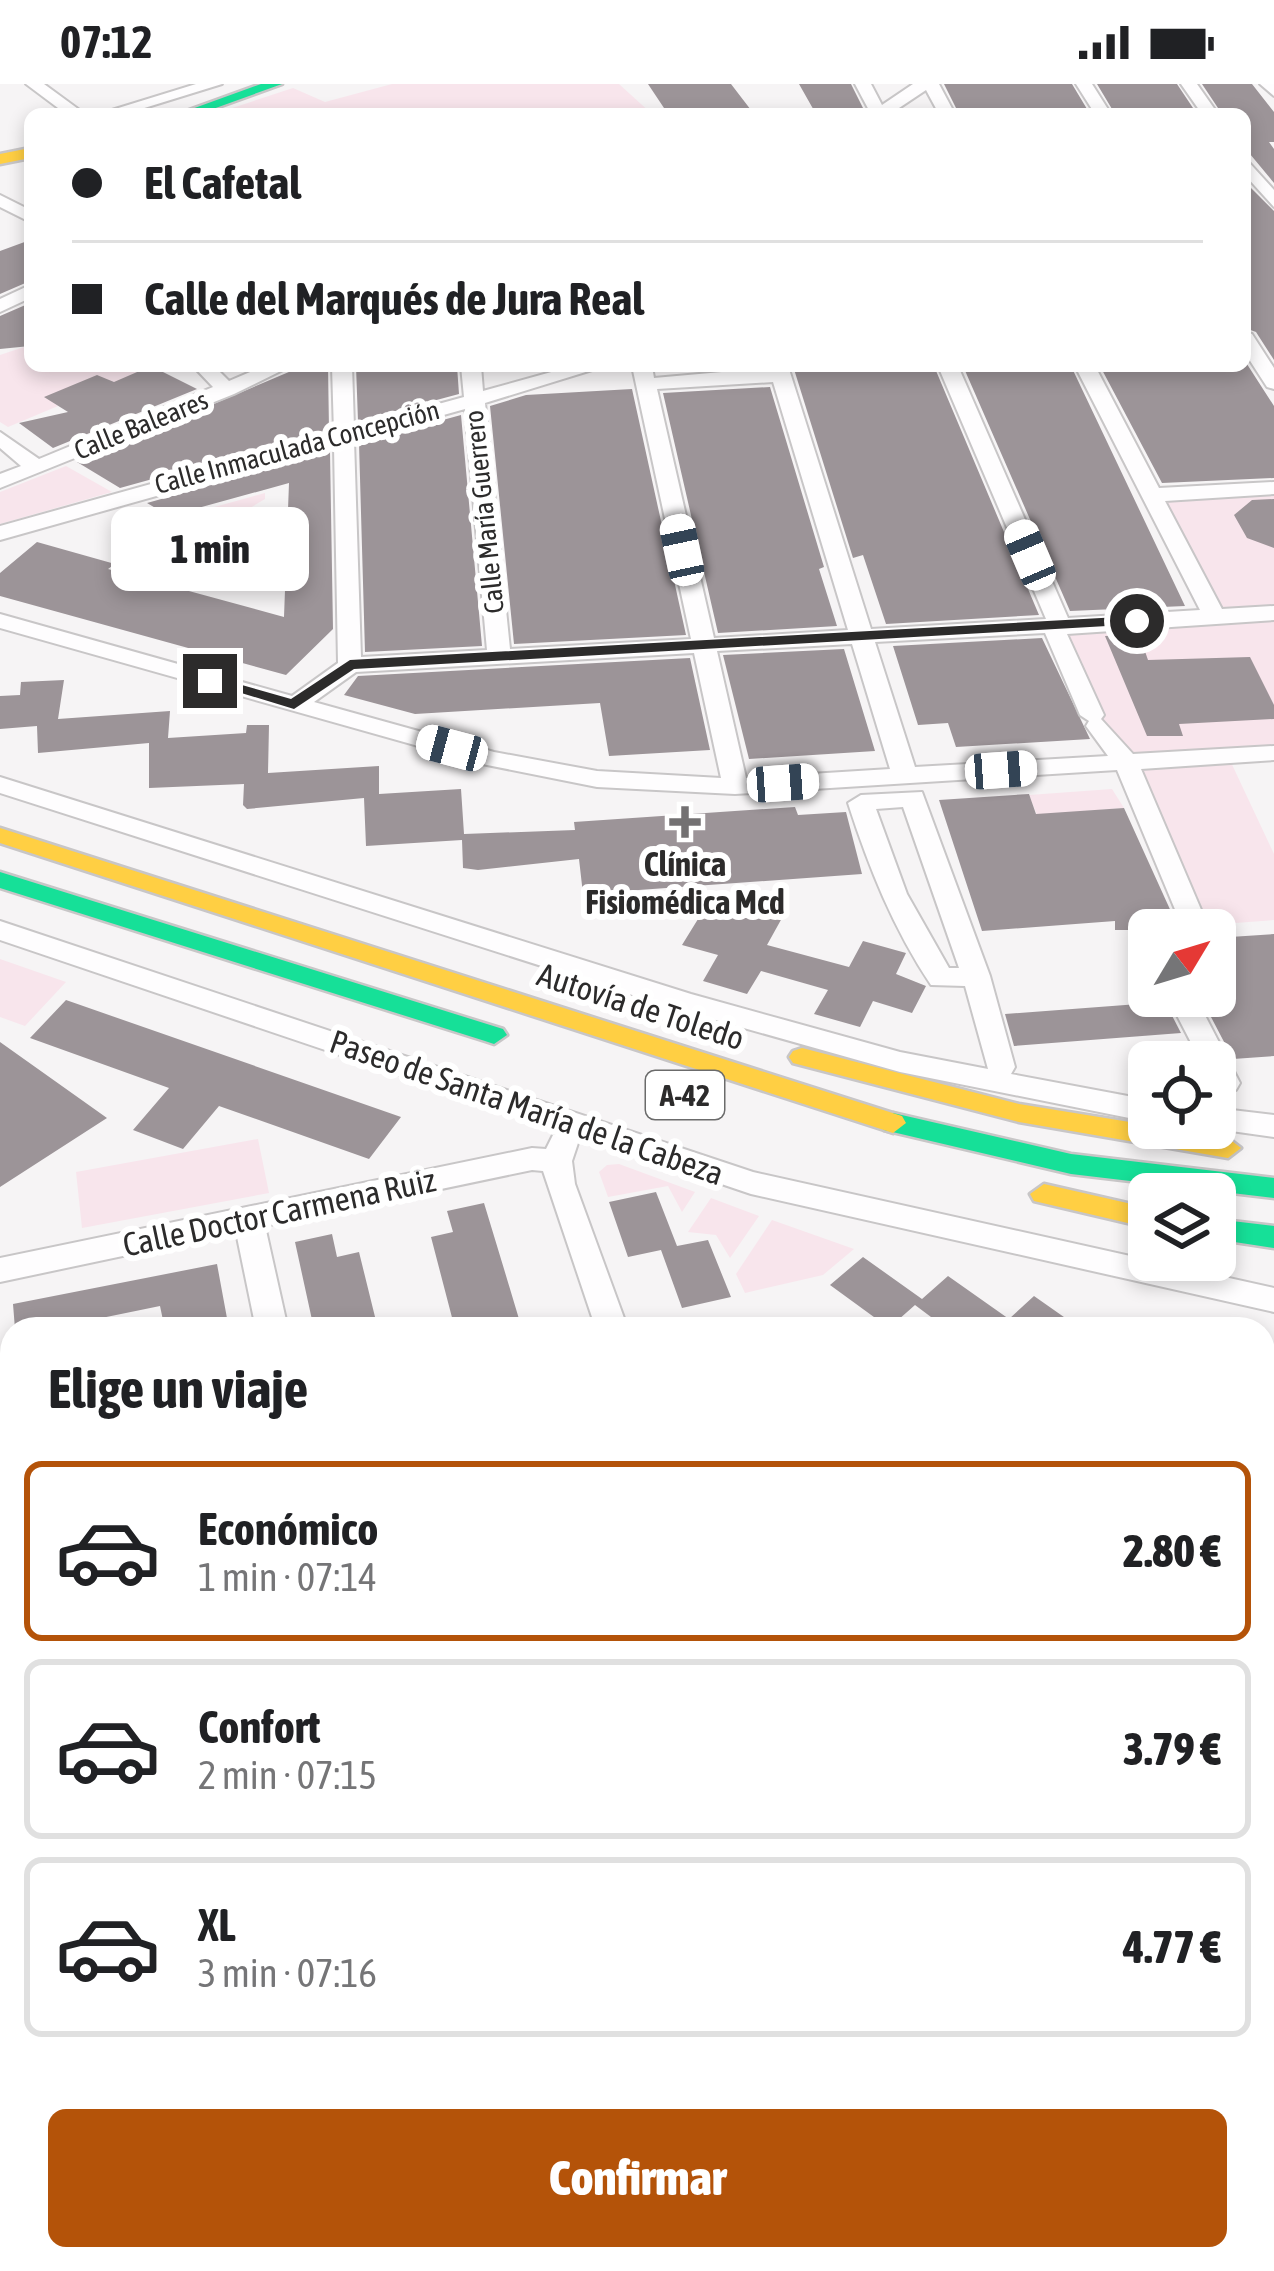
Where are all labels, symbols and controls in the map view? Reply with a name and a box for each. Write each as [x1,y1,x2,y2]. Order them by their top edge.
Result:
text: 07:12 [60,16,153,68]
text: El Cafetal [144,157,301,209]
text: Calle del Marqués de Jura Real [144,273,644,325]
street label: Calle Baleares [70,384,212,466]
street label: Calle Inmaculada Concepción [151,394,443,500]
street label: Calle María Guerrero [458,409,510,615]
callout: 1 min [111,507,309,591]
car [657,511,707,589]
car [999,515,1061,595]
text: 1 min [170,527,250,571]
route start [1110,594,1164,648]
route end [183,654,237,708]
car [413,721,491,775]
car [964,750,1038,790]
car [746,763,820,803]
marker: Clínica Fisiomédica Mcd [669,806,701,838]
place label: Clínica Fisiomédica Mcd [585,845,785,921]
north arrow [1128,909,1236,1017]
map controls [1128,909,1236,1281]
street label: Autovía de Toledo [533,955,749,1057]
street label: Paseo de Santa María de la Cabeza [325,1022,729,1192]
button: locate [1128,1041,1236,1149]
road number: A-42 [646,1071,724,1119]
street label: Calle Doctor Carmena Ruiz [119,1160,439,1264]
button: layers [1128,1173,1236,1281]
text: Elige un viaje [48,1358,308,1419]
icon: car [54,1497,162,1605]
text: Económico [198,1503,379,1555]
text: 2.80 € [1123,1525,1221,1577]
text: 1 min · 07:14 [198,1555,377,1599]
icon: car [54,1695,162,1803]
text: Confort [198,1701,321,1753]
text: 3.79 € [1123,1723,1221,1775]
text: 2 min · 07:15 [198,1753,377,1797]
icon: car [54,1893,162,2001]
text: XL [198,1899,236,1951]
text: 4.77 € [1123,1921,1221,1973]
text: 3 min · 07:16 [198,1951,377,1995]
button: Confirmar [48,2109,1227,2247]

